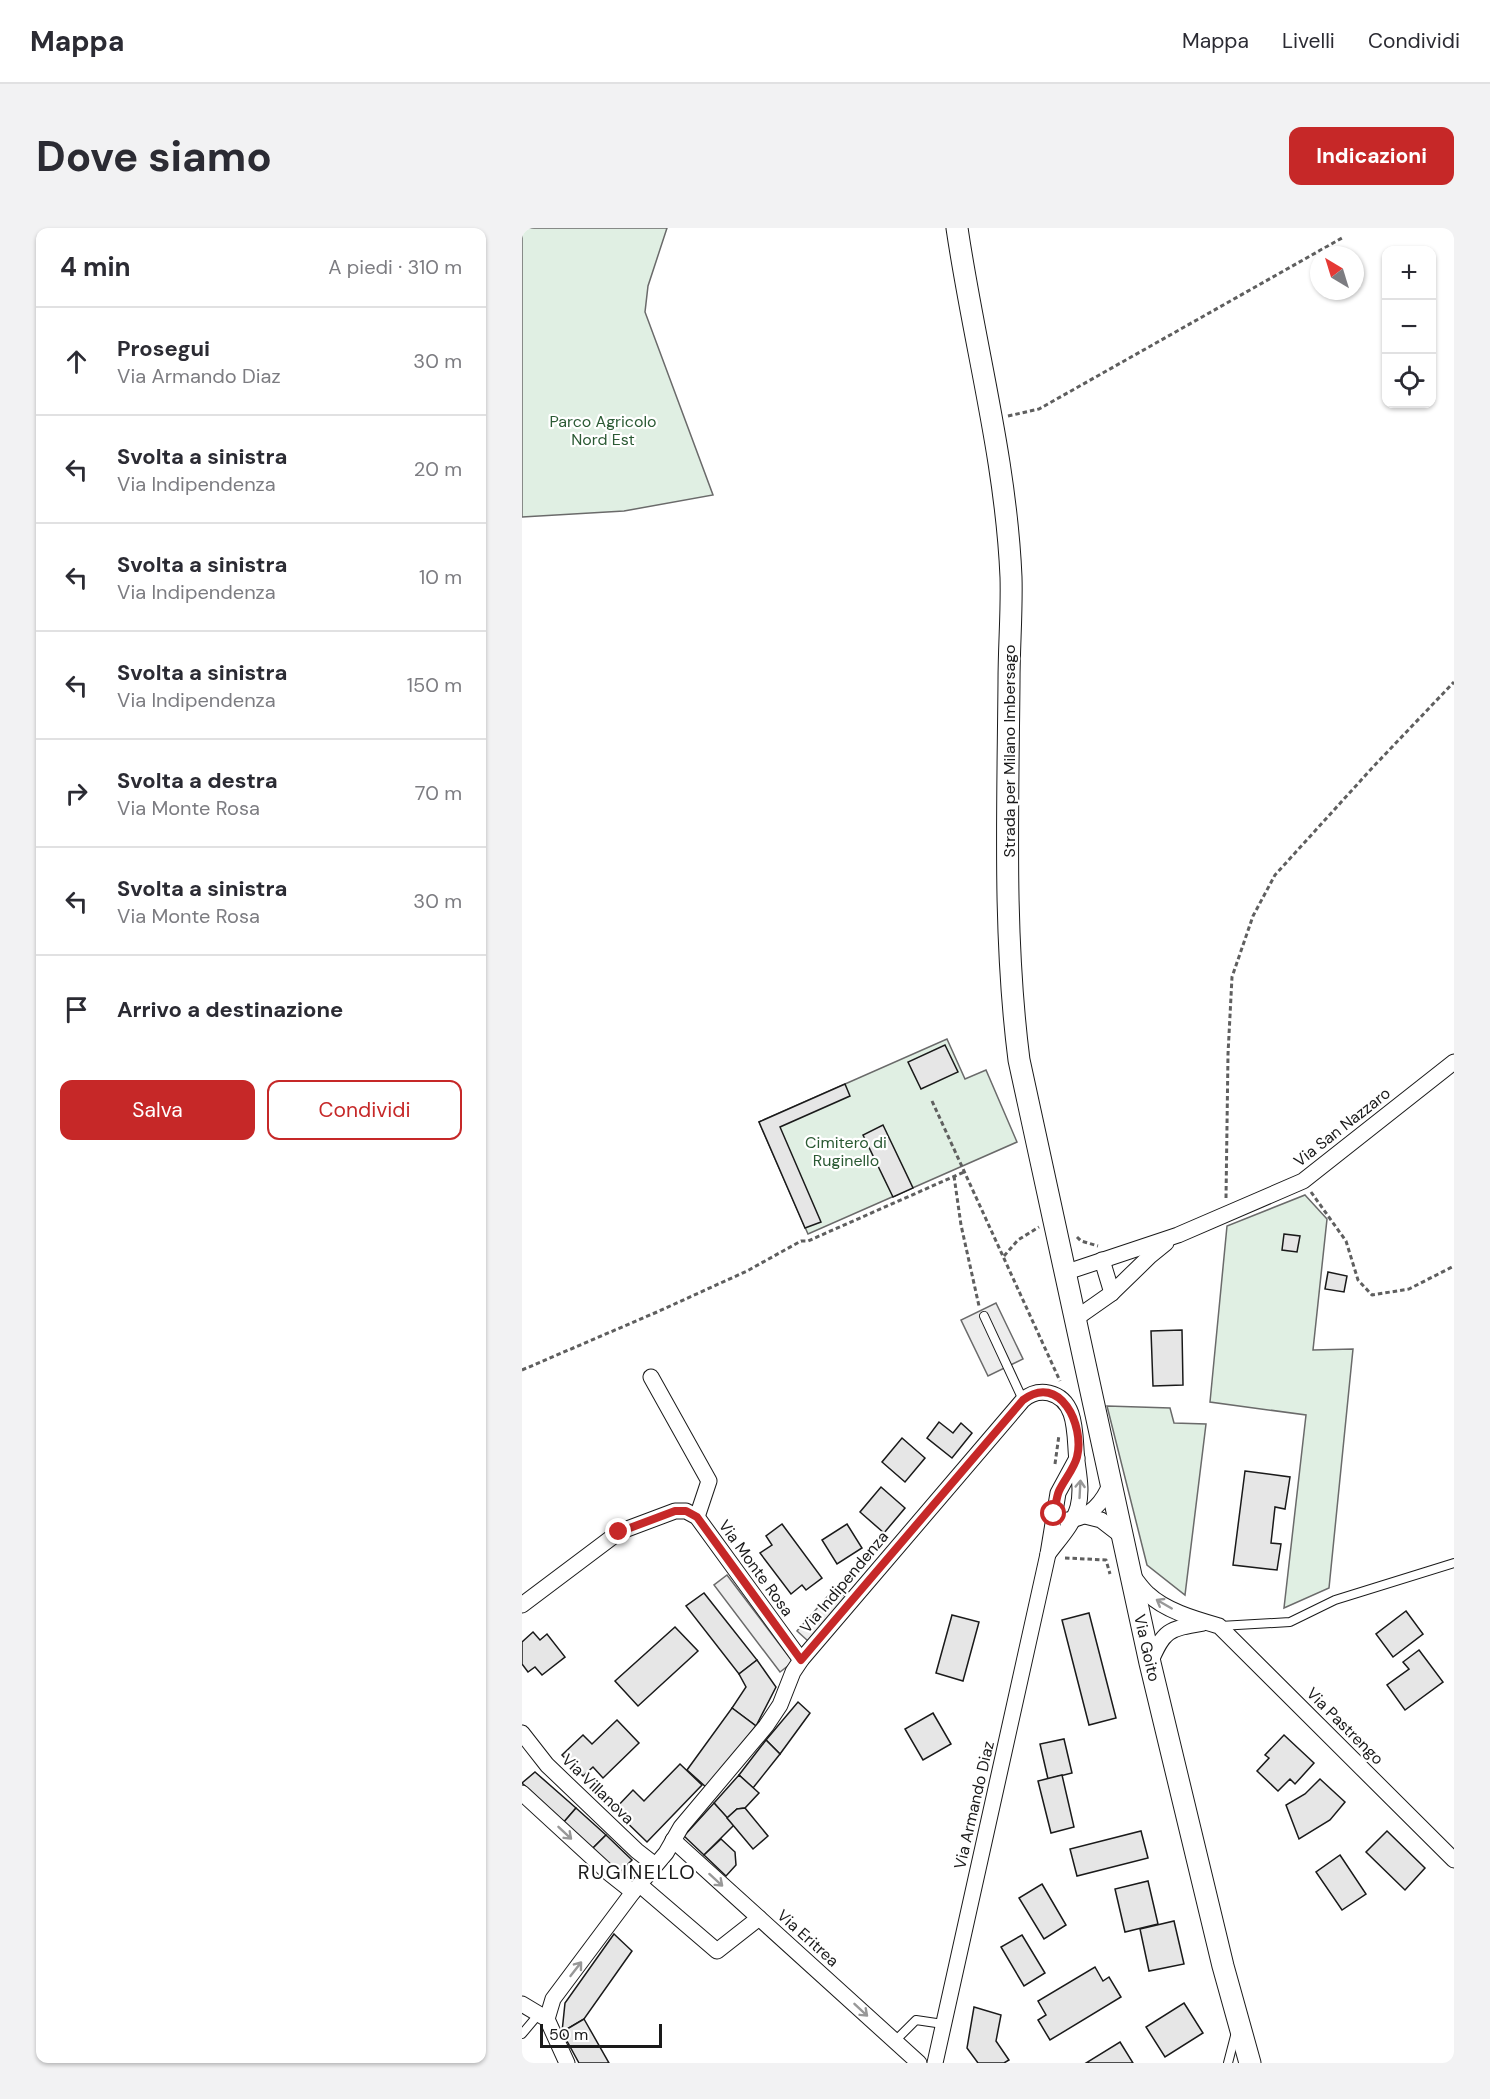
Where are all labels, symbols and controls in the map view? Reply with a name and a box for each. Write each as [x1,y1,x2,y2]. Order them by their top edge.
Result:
text: Mappa [30,23,124,60]
text: Mappa [1182,27,1249,55]
text: Livelli [1282,27,1335,55]
text: Condividi [1368,27,1460,55]
button: Indicazioni [1289,127,1454,185]
text: Dove siamo [36,129,272,184]
north arrow [1310,246,1364,300]
map controls [1382,246,1436,408]
button: + [1382,246,1436,300]
text: 4 min [60,250,131,284]
text: A piedi · 310 m [328,254,462,280]
button: − [1382,300,1436,354]
text: Prosegui [117,334,210,363]
icon: ahead [60,345,93,378]
text: 30 m [413,348,462,374]
button: locate [1382,354,1436,408]
text: Via Armando Diaz [117,363,281,389]
park label: Parco Agricolo Nord Est [549,411,657,450]
text: Svolta a sinistra [117,442,287,471]
icon: left [60,453,93,486]
text: 20 m [414,456,462,482]
text: Via Indipendenza [117,471,276,497]
text: Svolta a sinistra [117,550,287,579]
icon: left [60,561,93,594]
text: 10 m [419,564,462,590]
text: Via Indipendenza [117,579,276,605]
street label: Strada per Milano Imbersago [999,645,1020,857]
text: Svolta a sinistra [117,658,287,687]
icon: left [60,669,93,702]
text: 150 m [407,672,462,698]
text: Via Indipendenza [117,687,276,713]
text: Svolta a destra [117,766,278,795]
icon: right [60,777,93,810]
text: 70 m [415,780,462,806]
text: Via Monte Rosa [117,795,260,821]
text: Svolta a sinistra [117,874,287,903]
icon: left [60,885,93,918]
text: 30 m [413,888,462,914]
text: Via Monte Rosa [117,903,260,929]
icon: arrive [60,993,93,1026]
text: Arrivo a destinazione [117,995,343,1024]
button: Salva [60,1080,255,1140]
button: Condividi [267,1080,462,1140]
street label: Via San Nazzaro [1289,1083,1395,1171]
park label: Cimitero di Ruginello [805,1132,887,1171]
one-way arrow [1074,1480,1085,1500]
route start [1040,1500,1066,1526]
street label: Via Monte Rosa [714,1516,798,1620]
route end [605,1518,631,1544]
street label: Via Indipendenza [795,1527,893,1637]
one-way arrow [1156,1598,1173,1610]
street label: Via Goito [1129,1612,1165,1684]
street label: Via Pastrengo [1302,1683,1388,1769]
street label: Via Armando Diaz [949,1739,999,1871]
street label: Via Villanova [557,1749,639,1829]
one-way arrow [557,1826,572,1840]
district label: RUGINELLO [578,1859,696,1885]
one-way arrow [708,1873,723,1887]
street label: Via Eritrea [773,1905,843,1971]
one-way arrow [570,1962,583,1978]
one-way arrow [853,2003,868,2017]
scale bar [540,2021,662,2048]
text: 50 m [549,2024,588,2045]

